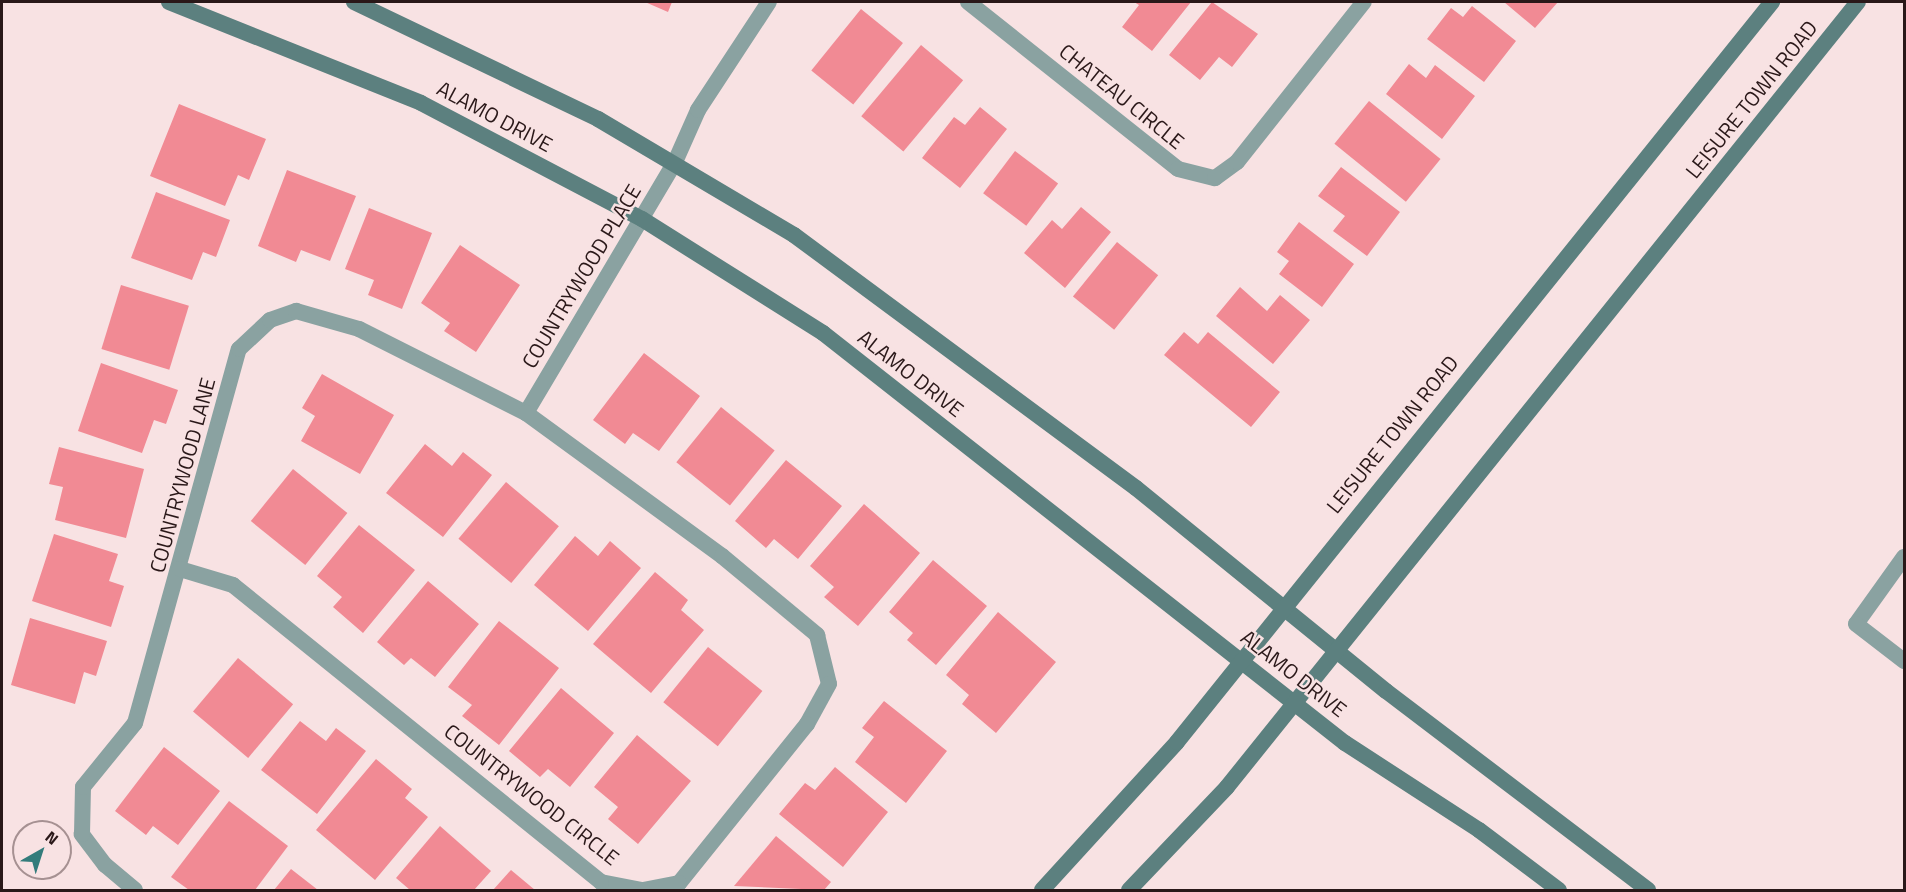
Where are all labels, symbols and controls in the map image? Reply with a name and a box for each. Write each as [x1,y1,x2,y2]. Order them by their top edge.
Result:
street label: LEISURE TOWN ROAD [1680,15,1822,183]
street label: CHATEAU CIRCLE [1055,38,1189,154]
street label: ALAMO DRIVE [433,75,557,157]
street label: COUNTRYWOOD PLACE [516,180,646,372]
street label: ALAMO DRIVE [853,324,969,422]
street label: LEISURE TOWN ROAD [1321,350,1463,518]
street label: COUNTRYWOOD LANE [144,375,220,575]
street label: ALAMO DRIVE [1236,624,1352,722]
street label: COUNTRYWOOD CIRCLE [440,718,624,870]
north arrow [12,820,72,880]
text: N [40,825,64,850]

